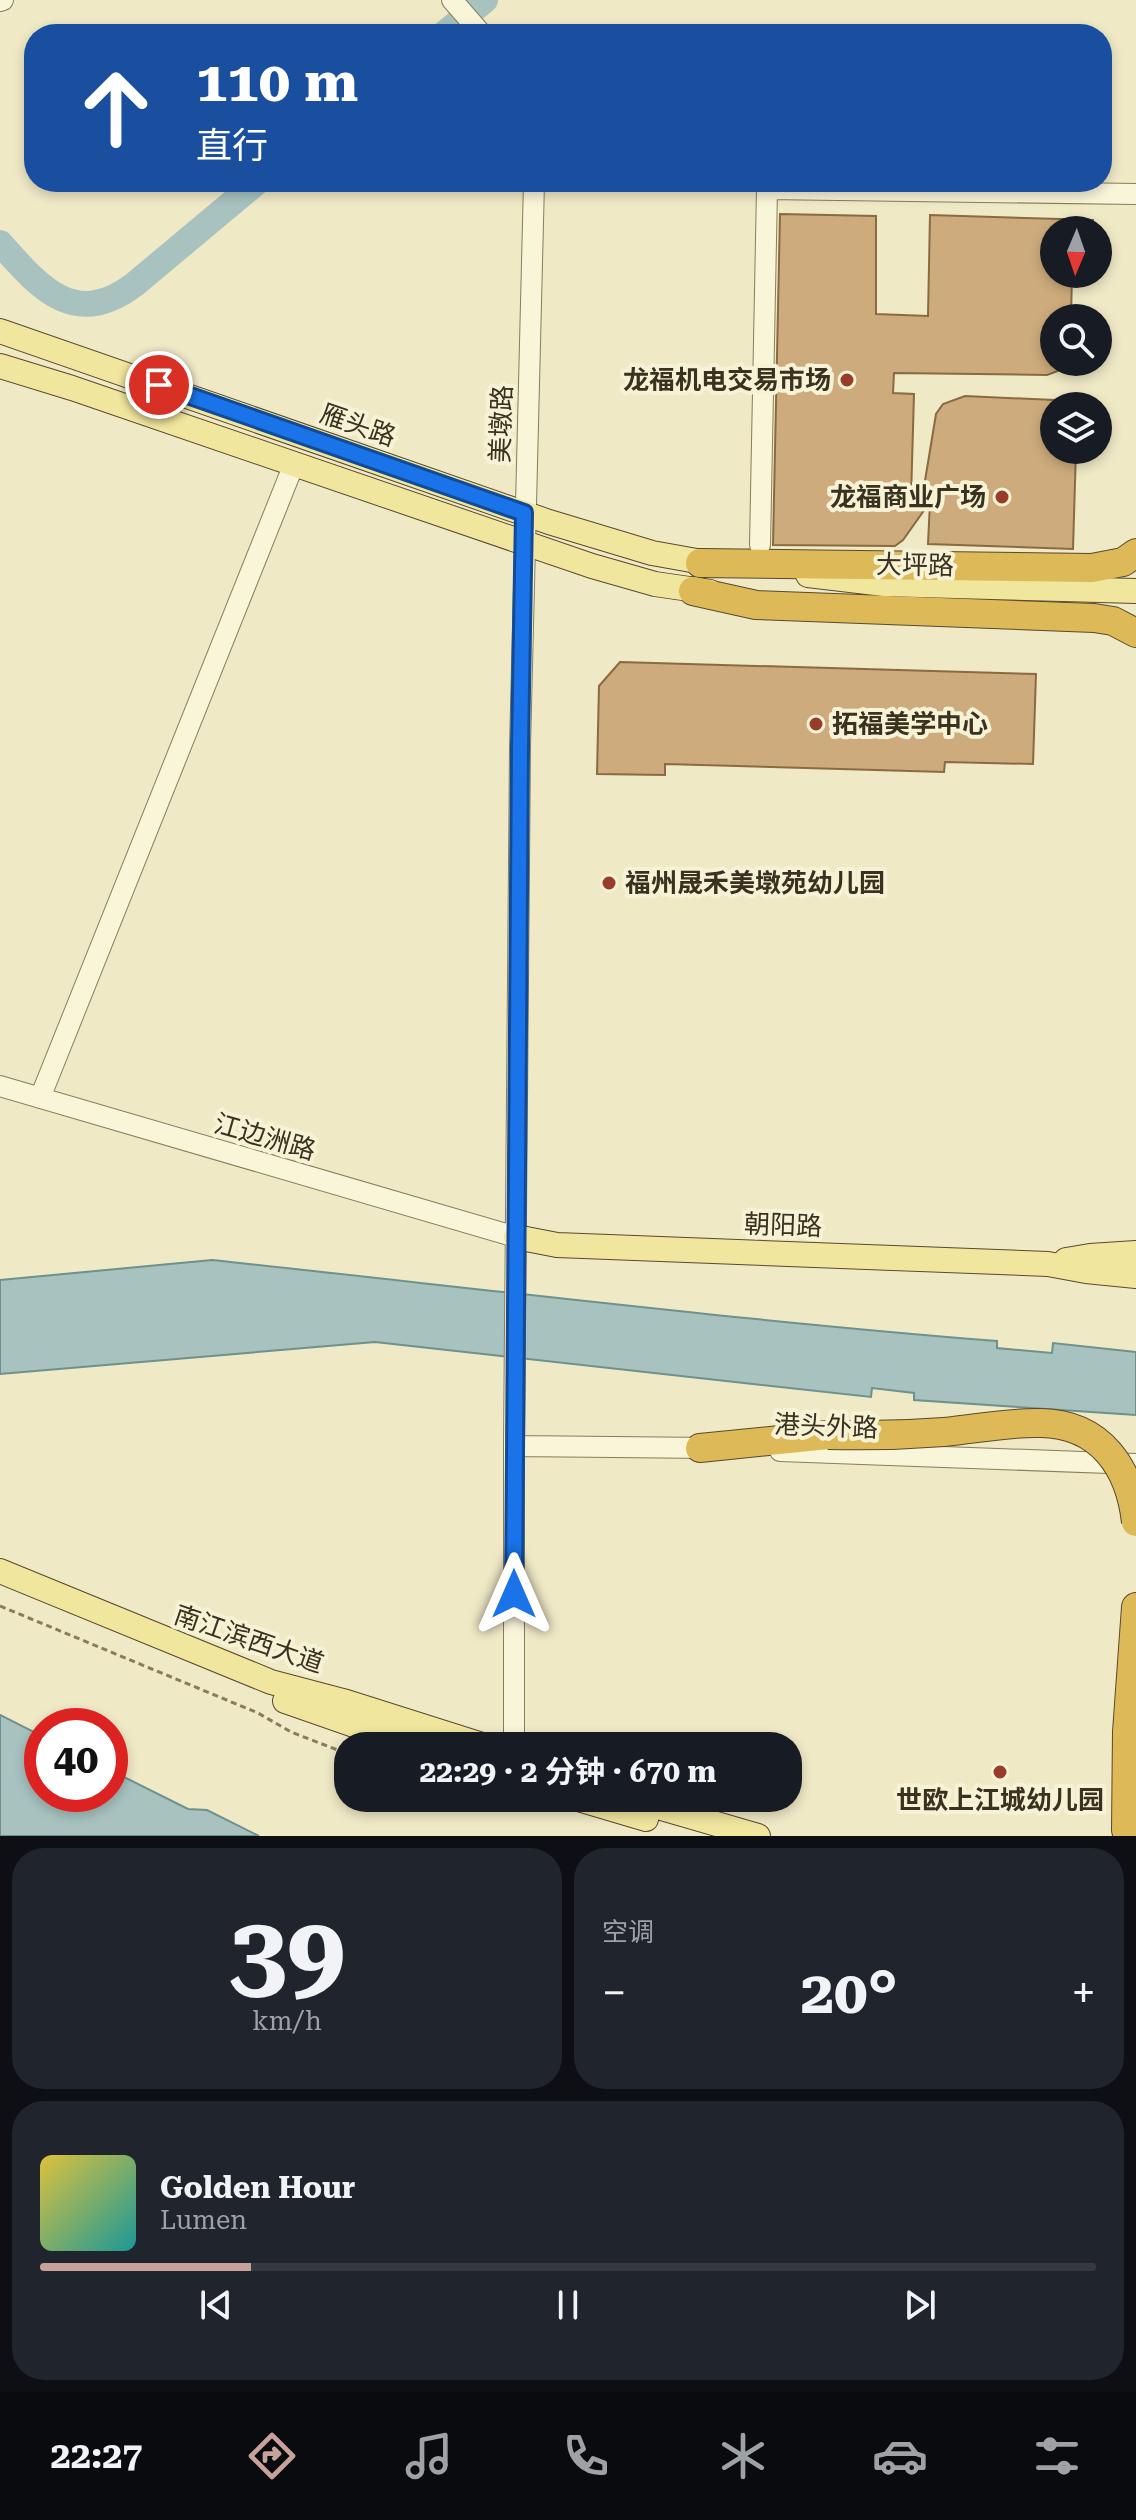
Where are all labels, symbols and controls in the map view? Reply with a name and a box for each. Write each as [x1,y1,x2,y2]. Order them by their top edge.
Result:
text: 110 m [196,49,358,115]
icon: ahead [64,56,168,160]
text: 直行 [196,125,268,167]
north arrow [1040,216,1112,288]
map controls [1040,216,1112,464]
button: search [1040,304,1112,376]
pin [125,351,193,419]
icon: arrive [137,363,181,407]
place label: 龙福机电交易市场 [623,365,831,395]
marker: 龙福机电交易市场 [838,371,856,389]
street label: 美墩路 [485,384,517,464]
button: layers [1040,392,1112,464]
street label: 雁头路 [316,398,400,452]
place label: 龙福商业广场 [830,482,986,512]
marker: 龙福商业广场 [993,488,1011,506]
street label: 大坪路 [876,549,954,581]
place label: 拓福美学中心 [832,709,988,739]
marker: 拓福美学中心 [807,715,825,733]
place label: 福州晟禾美墩苑幼儿园 [625,868,885,898]
marker: 福州晟禾美墩苑幼儿园 [600,874,618,892]
street label: 江边洲路 [211,1108,319,1166]
street label: 朝阳路 [743,1209,823,1241]
street label: 港头外路 [774,1409,878,1443]
position arrow [472,1552,556,1636]
street label: 南江滨西大道 [170,1599,328,1679]
speed limit sign: 40 [24,1708,128,1812]
text: 22:29 · 2 分钟 · 670 m [420,1754,716,1789]
marker: 世欧上江城幼儿园 [991,1763,1009,1781]
place label: 世欧上江城幼儿园 [896,1785,1104,1815]
text: 39 [229,1893,345,2014]
text: 空调 [602,1917,654,1947]
text: 20° [800,1957,898,2028]
text: − [602,1967,627,2019]
text: + [1071,1967,1096,2019]
text: km/h [252,2006,322,2036]
text: Golden Hour [160,2170,355,2205]
text: Lumen [160,2205,247,2235]
icon: previous [194,2283,238,2327]
icon: pause [546,2283,590,2327]
icon: next [898,2283,942,2327]
icon: directions [244,2428,300,2484]
icon: music [401,2428,457,2484]
icon: phone [558,2428,614,2484]
icon: climate [715,2428,771,2484]
icon: car [872,2428,928,2484]
icon: filters [1029,2428,1085,2484]
text: 22:27 [51,2435,142,2477]

